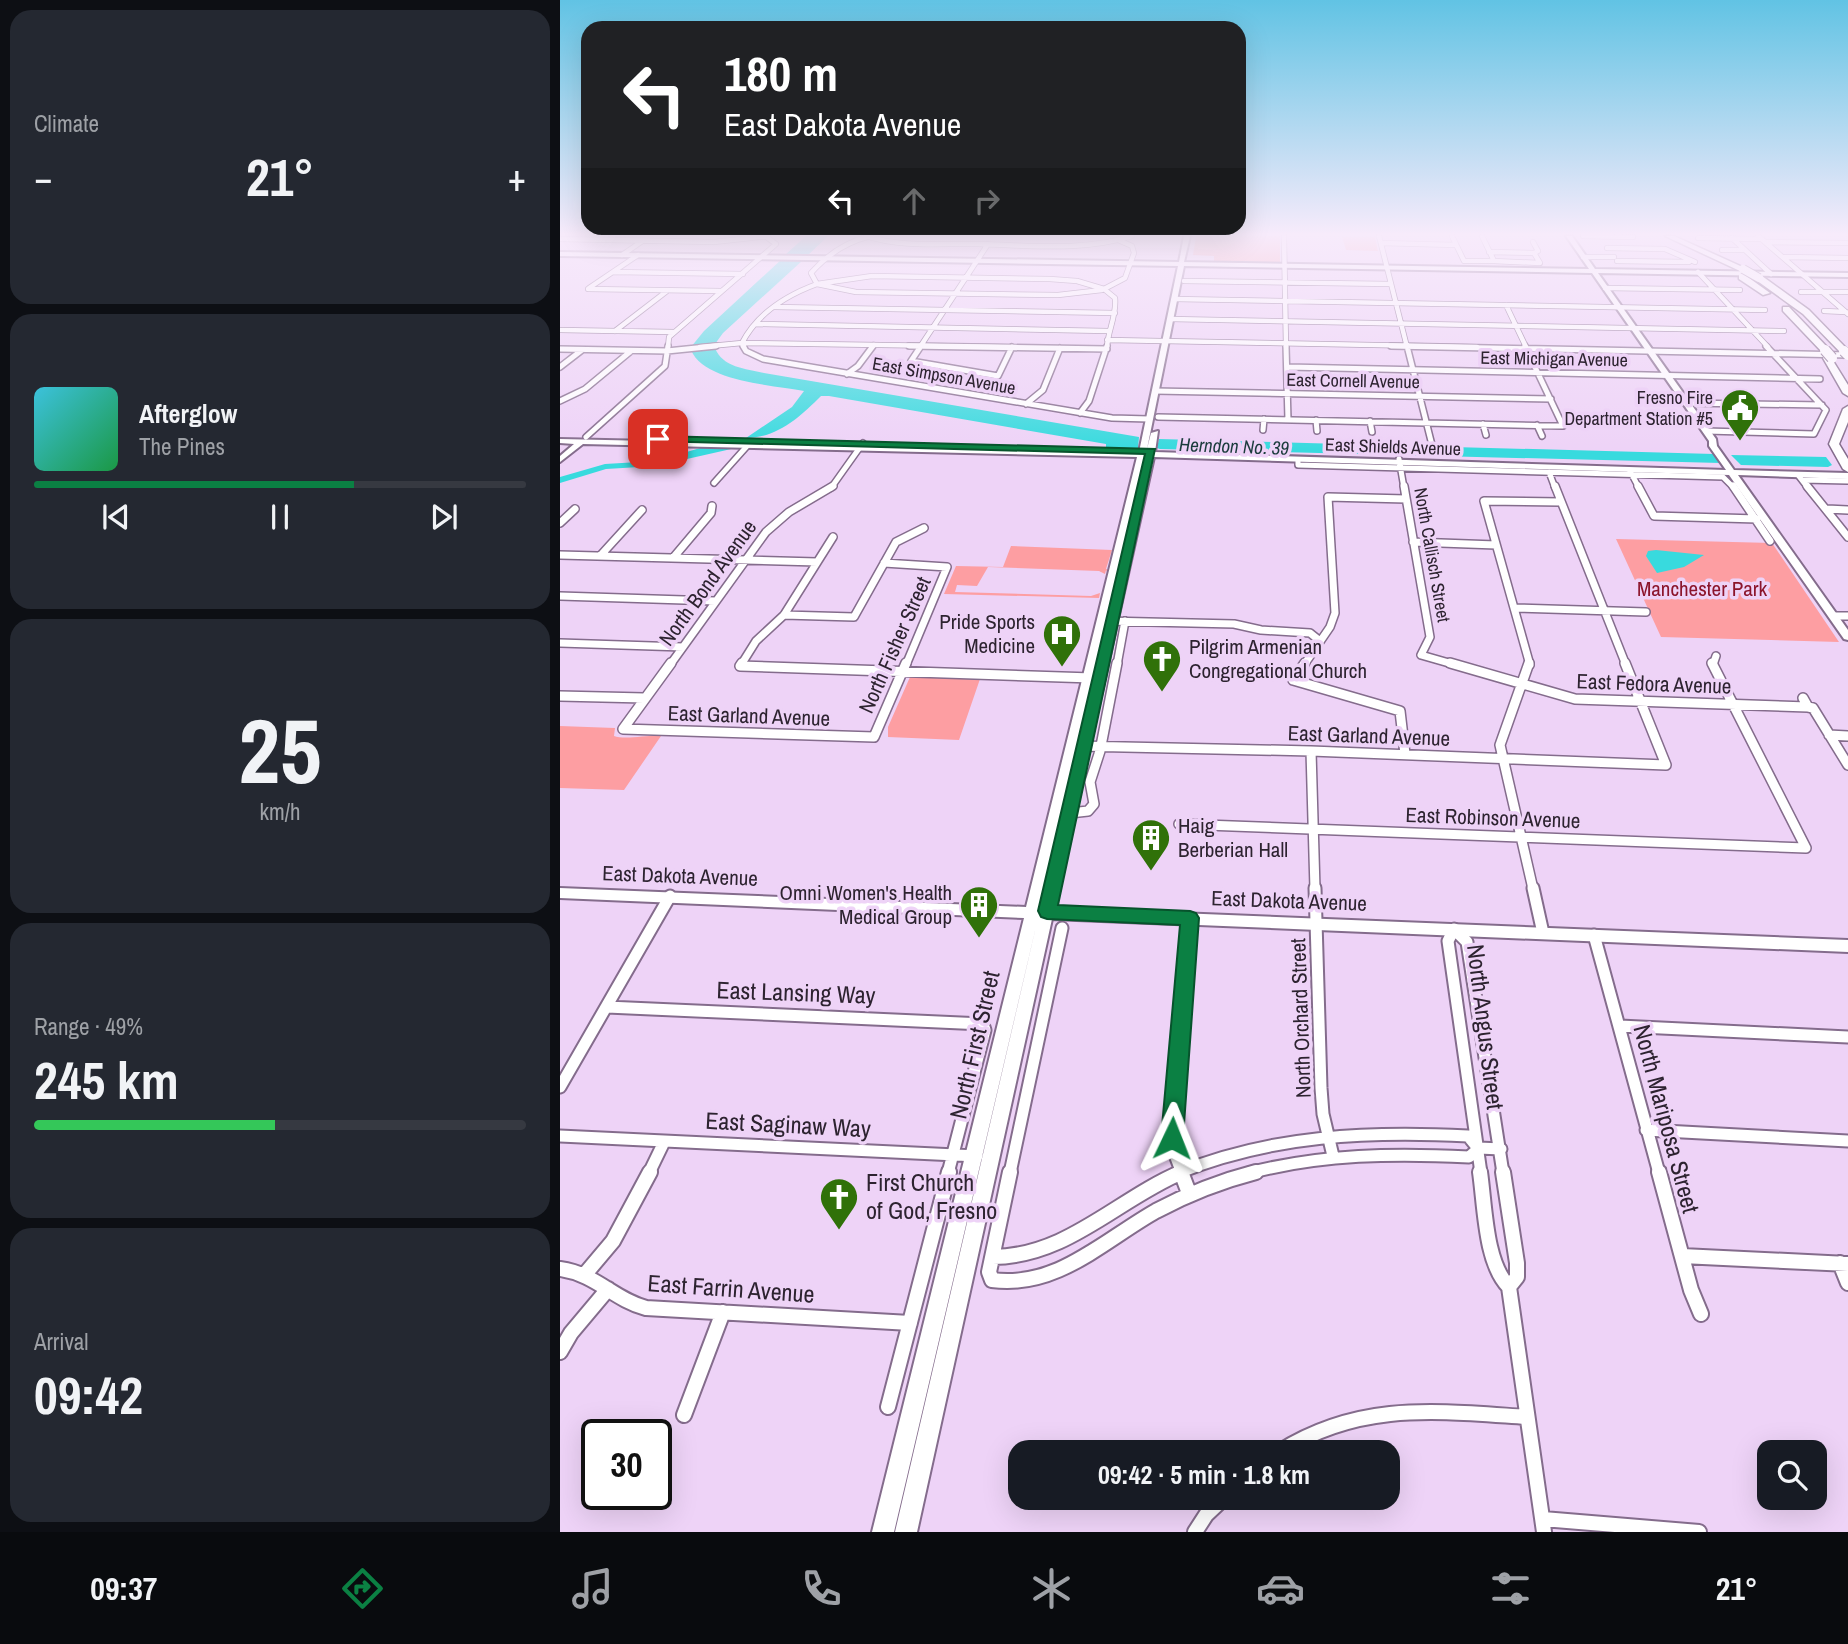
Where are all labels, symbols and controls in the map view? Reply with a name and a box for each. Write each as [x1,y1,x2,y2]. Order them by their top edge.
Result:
text: 180 m [724,40,838,106]
icon: left [609,49,700,140]
text: East Dakota Avenue [724,103,961,146]
text: Climate [34,108,99,139]
text: 21° [246,142,314,212]
text: − [34,152,52,203]
text: + [508,152,526,203]
icon: left [822,182,860,220]
icon: ahead [895,182,933,220]
icon: right [968,182,1006,220]
street label: East Michigan Avenue [1480,345,1628,372]
street label: East Simpson Avenue [871,351,1018,400]
street label: East Cornell Avenue [1286,367,1420,394]
place label: Fresno Fire Department Station #5 [1564,385,1713,431]
public building icon: Fresno Fire Department Station #5 [1719,387,1761,442]
text: Afterglow [139,396,237,431]
pin [628,409,688,469]
icon: arrive [639,420,677,458]
text: The Pines [139,431,225,462]
water label: Herndon No. 39 [1179,431,1290,461]
street label: East Shields Avenue [1325,432,1461,461]
street label: North Callisch Street [1408,486,1457,624]
icon: previous [97,498,135,536]
icon: pause [261,498,299,536]
icon: next [425,498,463,536]
street label: North Bond Avenue [652,514,763,652]
street label: North Fisher Street [852,572,938,718]
park label: Manchester Park [1637,574,1767,603]
place label: Pride Sports Medicine [939,607,1035,660]
hospital icon: Pride Sports Medicine [1041,613,1083,668]
place label: Pilgrim Armenian Congregational Church [1189,632,1367,685]
church icon: Pilgrim Armenian Congregational Church [1141,638,1183,693]
street label: East Fedora Avenue [1576,666,1732,701]
text: 25 [239,689,322,811]
street label: East Garland Avenue [667,698,831,733]
street label: East Garland Avenue [1287,718,1451,753]
text: km/h [260,796,300,827]
street label: East Robinson Avenue [1405,800,1581,835]
place label: Haig Berberian Hall [1178,811,1288,864]
building icon: Haig Berberian Hall [1130,817,1172,872]
street label: East Dakota Avenue [602,858,758,893]
place label: Omni Women's Health Medical Group [780,878,952,931]
street label: East Dakota Avenue [1211,883,1367,918]
building icon: Omni Women's Health Medical Group [958,884,1000,939]
street label: North Orchard Street [1283,937,1318,1098]
street label: North Angus Street [1460,942,1512,1112]
street label: North First Street [941,967,1007,1122]
street label: East Lansing Way [716,973,876,1011]
text: Range · 49% [34,1011,143,1042]
street label: North Mariposa Street [1626,1021,1708,1217]
text: 245 km [34,1045,179,1115]
position arrow [1135,1101,1209,1175]
street label: East Saginaw Way [705,1104,872,1144]
place label: First Church of God, Fresno [866,1166,997,1226]
church icon: First Church of God, Fresno [818,1176,860,1231]
street label: East Farrin Avenue [647,1266,816,1310]
text: Arrival [34,1326,89,1357]
text: 09:42 [34,1360,143,1430]
speed limit sign: 30 [581,1419,672,1510]
map controls [1757,1440,1827,1510]
button: search [1757,1440,1827,1510]
text: 09:42 · 5 min · 1.8 km [1098,1457,1310,1492]
icon: directions [338,1564,387,1613]
icon: music [568,1564,617,1613]
icon: phone [797,1564,846,1613]
icon: climate [1027,1564,1076,1613]
icon: car [1256,1564,1305,1613]
icon: filters [1486,1564,1535,1613]
text: 09:37 [90,1567,157,1610]
text: 21° [1716,1567,1758,1610]

